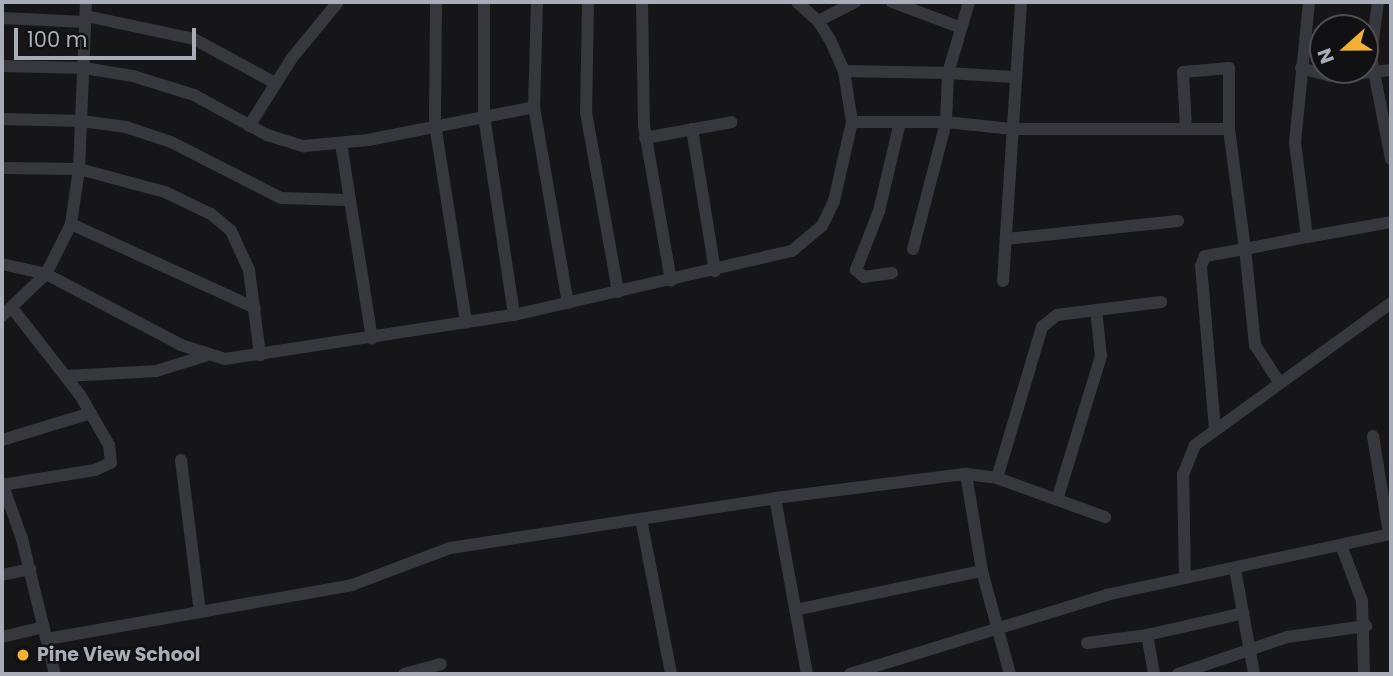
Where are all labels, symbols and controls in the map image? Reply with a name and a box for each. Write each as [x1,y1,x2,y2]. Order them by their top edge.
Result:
scale bar [18,14,200,58]
north arrow [1309,14,1379,84]
text: 100 m [27,25,87,54]
text: N [1311,44,1341,68]
place label: Pine View School [37,644,200,666]
marker: Pine View School [15,647,31,663]

